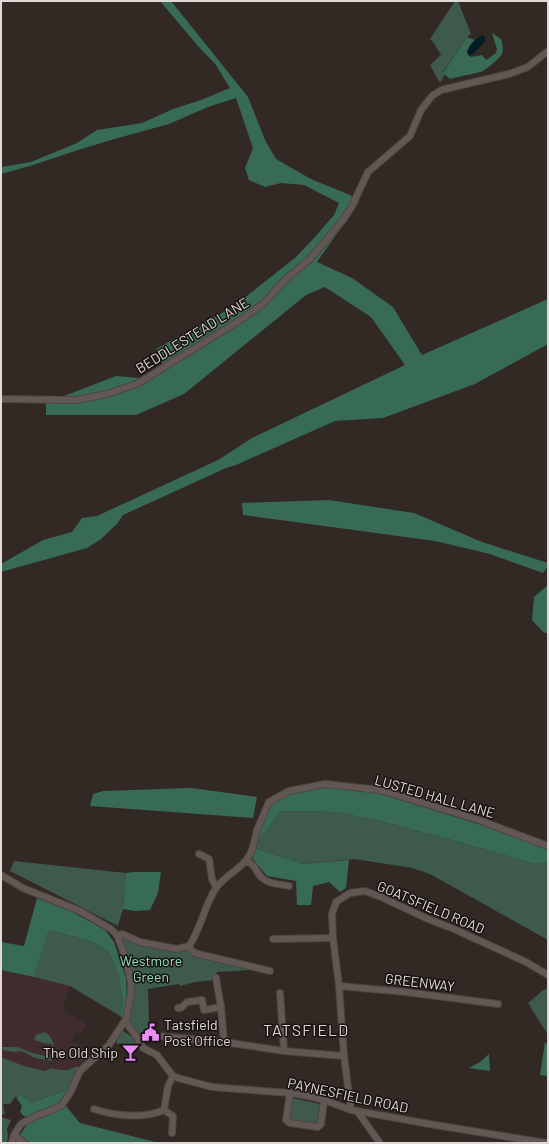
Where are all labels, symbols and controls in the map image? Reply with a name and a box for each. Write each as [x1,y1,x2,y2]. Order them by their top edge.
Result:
street label: BEDDLESTEAD LANE [132,293,252,377]
street label: LUSTED HALL LANE [373,771,497,821]
street label: GOATSFIELD ROAD [375,877,487,937]
park label: Westmore Green [120,952,182,985]
street label: GREENWAY [384,969,456,995]
place label: Tatsfield Post Office [164,1016,231,1049]
district label: TATSFIELD [263,1020,349,1039]
public building icon: Tatsfield Post Office [141,1022,161,1042]
bar icon: The Old Ship [121,1042,141,1062]
place label: The Old Ship [43,1044,118,1061]
street label: PAYNESFIELD ROAD [286,1074,410,1116]

